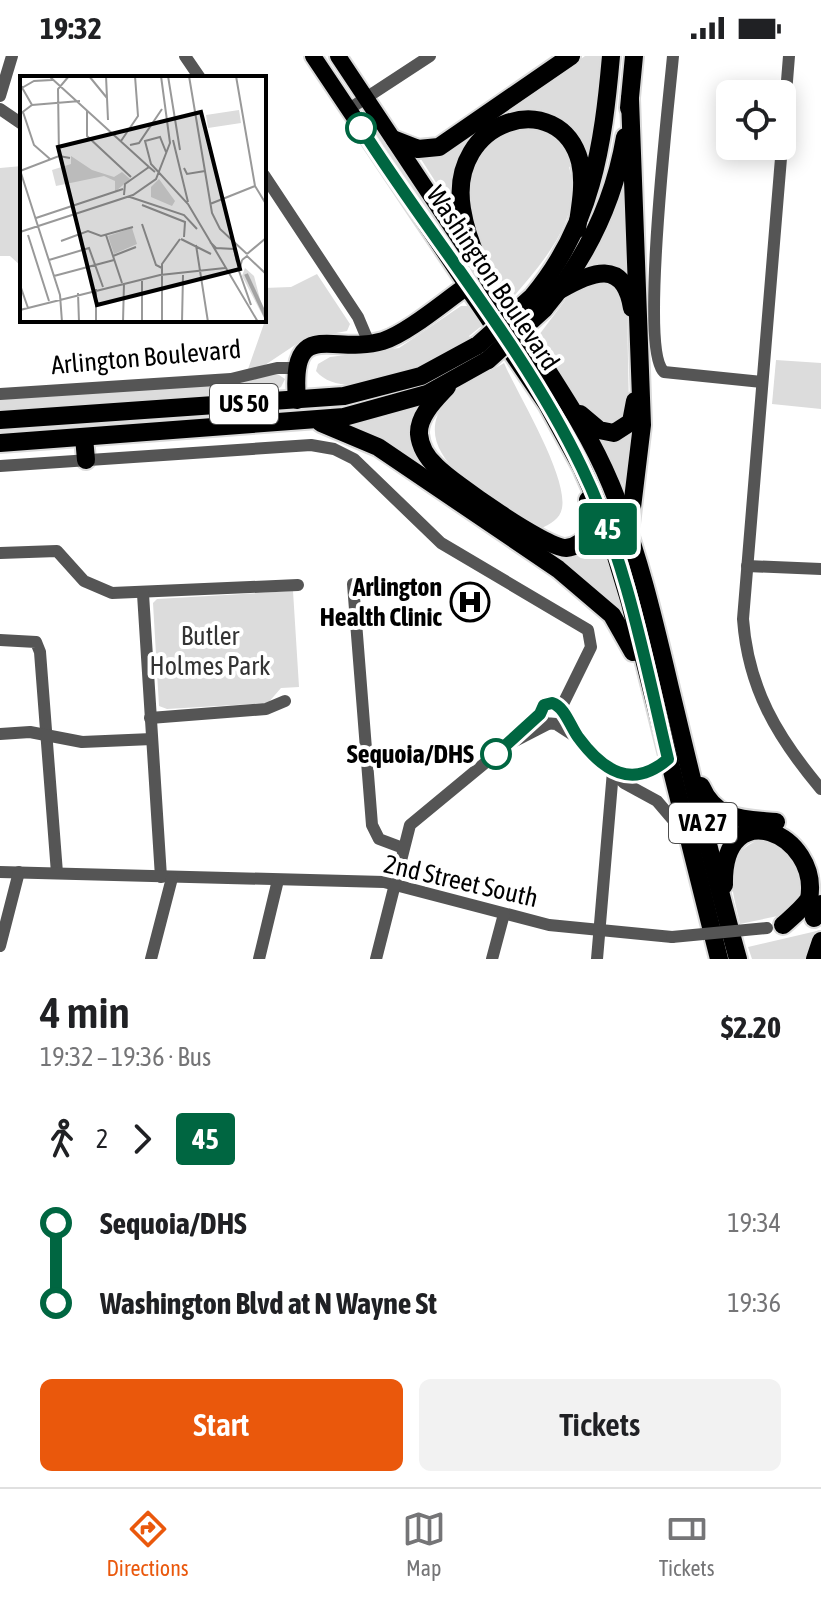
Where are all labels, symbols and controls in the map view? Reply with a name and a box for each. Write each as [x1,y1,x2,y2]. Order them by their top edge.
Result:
text: 19:32 [40,11,102,45]
inset map [20,76,266,322]
map controls [716,80,796,160]
button: locate [716,80,796,160]
unlabelled marker [346,113,376,143]
street label: Washington Boulevard [420,180,566,376]
street label: Arlington Boulevard [50,334,242,380]
road number: US 50 [210,384,278,424]
line badge: 45 [572,503,644,555]
text: 45 [595,513,621,545]
place label: Arlington Health Clinic [320,572,442,632]
hospital icon: Arlington Health Clinic [449,581,491,623]
park label: Butler Holmes Park [150,621,270,681]
place label: Sequoia/DHS [347,739,474,769]
marker: Sequoia/DHS [481,739,511,769]
road number: VA 27 [669,803,737,843]
street label: 2nd Street South [381,849,541,913]
text: 4 min [40,987,130,1037]
text: $2.20 [721,1010,781,1044]
text: 19:32 – 19:36 · Bus [40,1042,211,1072]
icon: walk [40,1117,84,1161]
icon: forward [120,1117,164,1161]
text: 45 [192,1123,219,1155]
text: 2 [96,1124,108,1154]
text: Sequoia/DHS [100,1206,247,1240]
text: 19:34 [727,1208,781,1238]
text: Washington Blvd at N Wayne St [100,1286,437,1320]
text: 19:36 [727,1288,781,1318]
button: Start [40,1379,403,1471]
button: Tickets [419,1379,781,1471]
tab: Directions [107,1507,189,1581]
tab: Map [402,1507,446,1581]
tab: Tickets [659,1507,714,1581]

